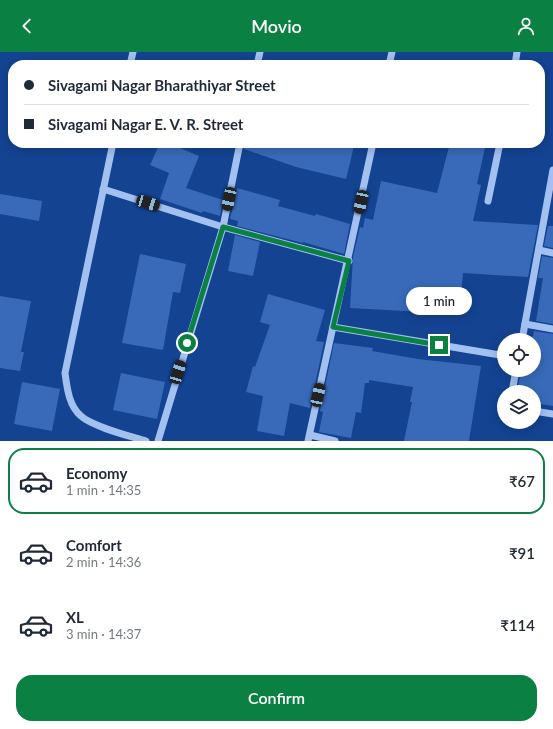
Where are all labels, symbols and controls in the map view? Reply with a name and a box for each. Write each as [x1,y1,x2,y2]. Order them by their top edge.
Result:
icon: back [16,15,38,37]
text: Movio [251,15,302,37]
icon: person [515,15,537,37]
text: Sivagami Nagar Bharathiyar Street [48,76,276,94]
text: Sivagami Nagar E. V. R. Street [48,115,243,133]
car [221,186,237,212]
car [353,189,369,215]
car [135,194,161,212]
callout: 1 min [406,287,472,315]
text: 1 min [423,293,455,309]
map controls [497,333,541,429]
button: locate [497,333,541,377]
route start [178,334,196,352]
route end [430,336,448,354]
car [169,359,187,385]
car [310,382,326,408]
button: layers [497,385,541,429]
icon: car [18,463,54,499]
text: Economy [66,464,127,482]
text: ₹67 [509,472,535,490]
text: 1 min · 14:35 [66,482,141,498]
icon: car [18,535,54,571]
text: Comfort [66,536,122,554]
text: ₹91 [509,544,535,562]
text: 2 min · 14:36 [66,554,141,570]
icon: car [18,607,54,643]
text: XL [66,608,84,626]
text: ₹114 [500,616,535,634]
text: 3 min · 14:37 [66,626,141,642]
button: Confirm [16,675,537,721]

